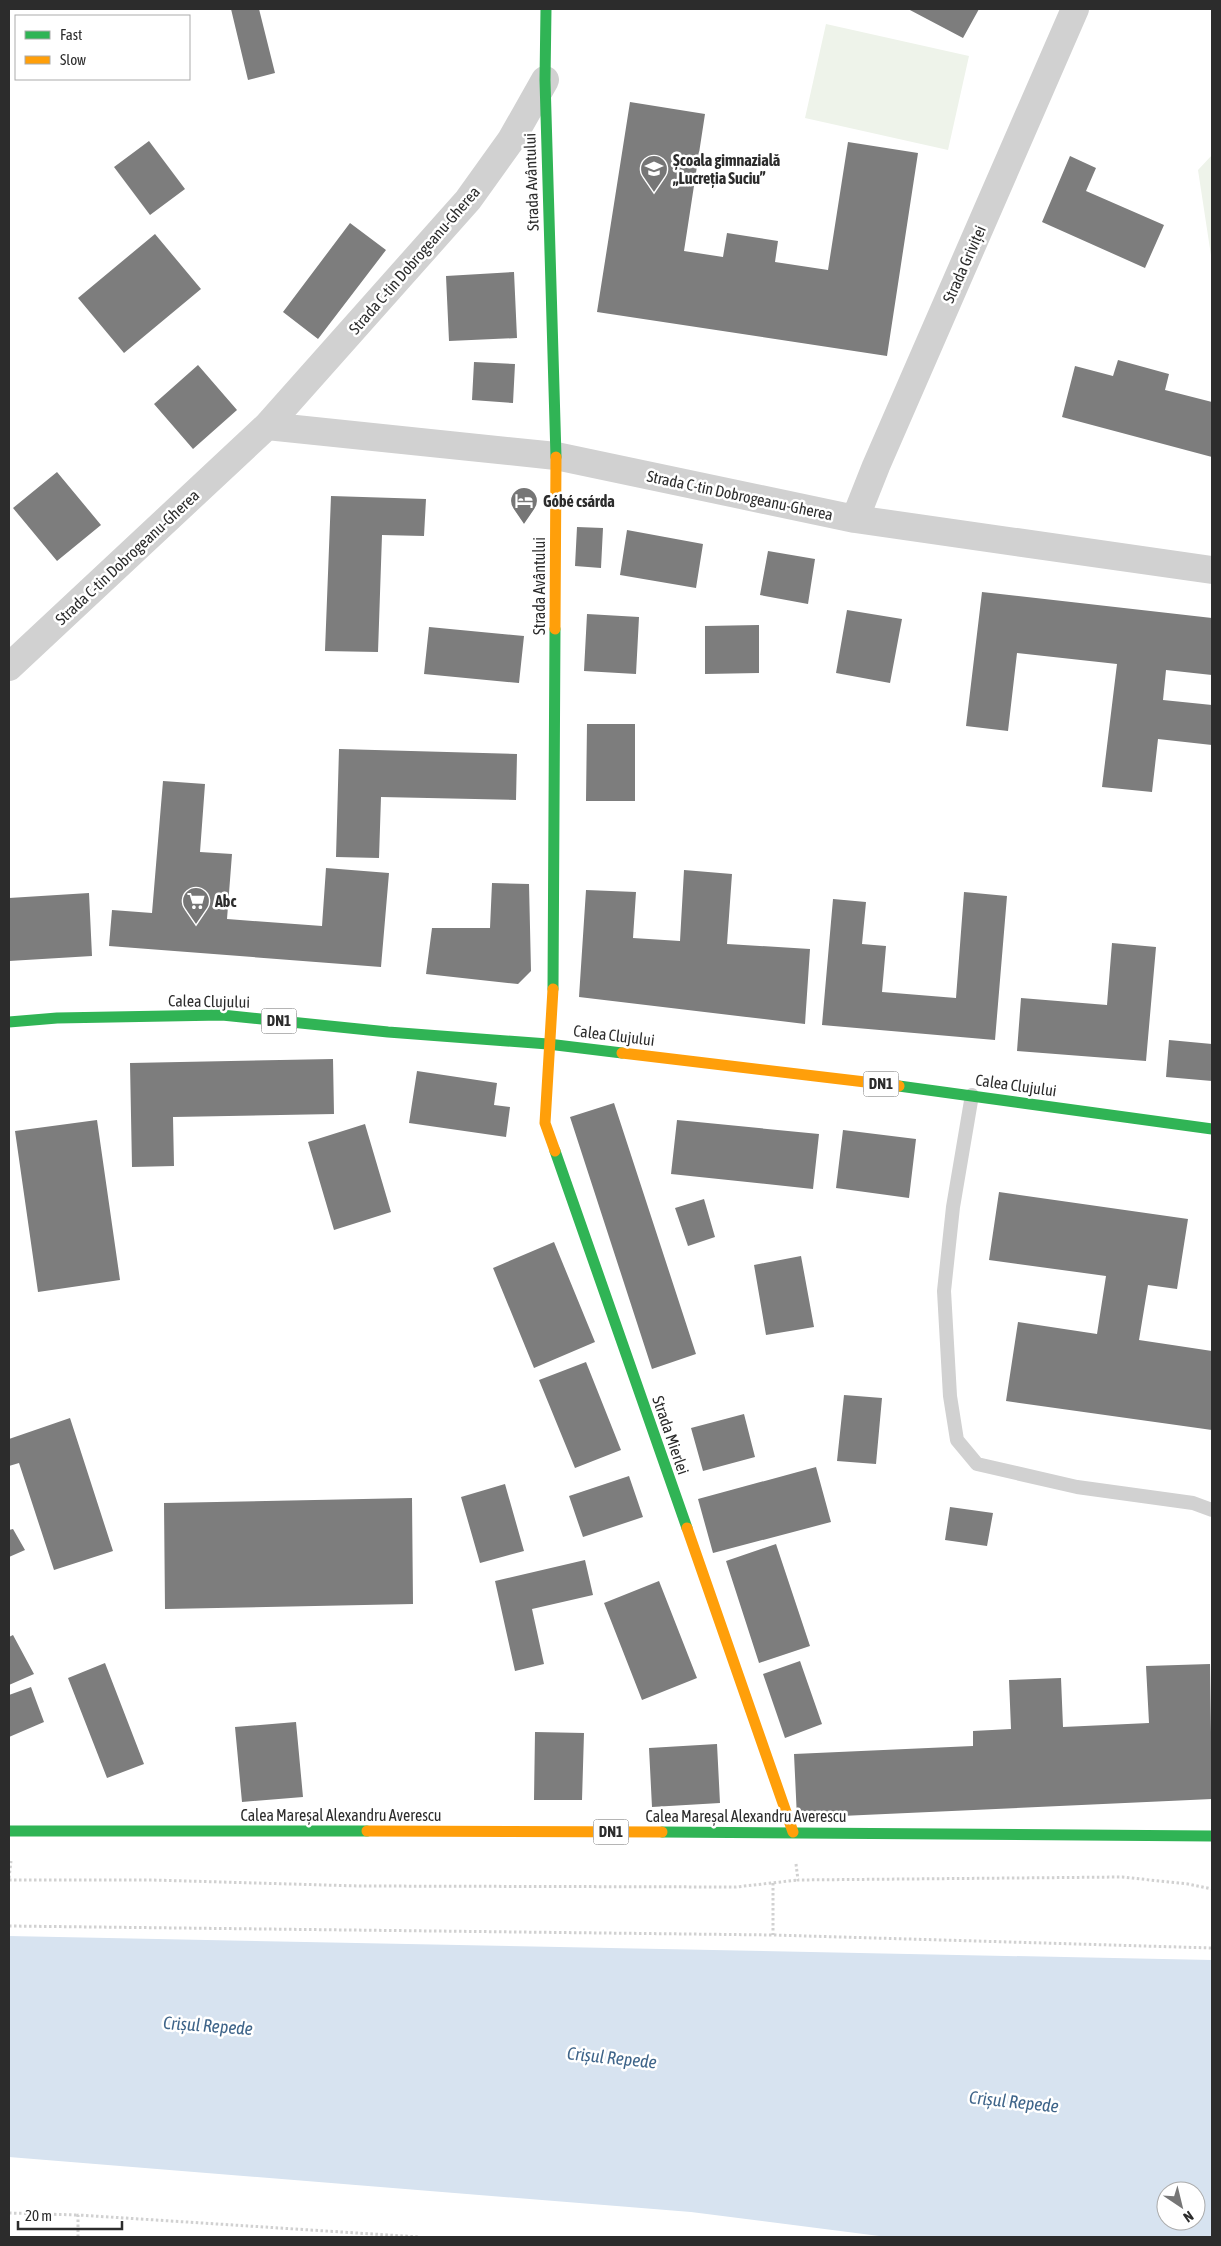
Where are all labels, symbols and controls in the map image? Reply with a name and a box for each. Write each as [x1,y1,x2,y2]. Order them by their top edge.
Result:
legend [15,15,190,80]
text: Fast [60,26,82,43]
text: Slow [60,51,86,68]
street label: Strada Avântului [520,133,542,231]
place label: Școala gimnazială „Lucreția Suciu” [672,151,780,188]
school or university icon: Școala gimnazială „Lucreția Suciu” [639,154,669,193]
street label: Strada C-tin Dobrogeanu-Gherea [345,182,484,338]
street label: Strada Griviței [939,222,990,306]
street label: Strada C-tin Dobrogeanu-Gherea [645,466,835,525]
street label: Strada C-tin Dobrogeanu-Gherea [51,486,203,629]
hotel icon: Góbé csárda [509,486,539,525]
place label: Góbé csárda [543,492,615,510]
street label: Strada Avântului [530,537,548,635]
supermarket icon: Abc [181,886,211,925]
place label: Abc [214,892,236,910]
street label: Calea Clujului [168,991,250,1012]
road number: DN1 [262,1008,296,1034]
street label: Calea Clujului [572,1021,656,1050]
street label: Calea Clujului [974,1070,1058,1101]
road number: DN1 [864,1072,898,1096]
street label: Strada Mierlei [649,1393,693,1477]
street label: Calea Mareșal Alexandru Averescu [240,1806,442,1825]
street label: Calea Mareșal Alexandru Averescu [645,1807,847,1826]
road number: DN1 [594,1820,628,1844]
water label: Crișul Repede [162,2012,254,2039]
water label: Crișul Repede [566,2042,658,2073]
water label: Crișul Repede [968,2086,1060,2117]
north arrow [1156,2181,1206,2231]
scale bar [18,2198,121,2230]
text: 20 m [25,2207,52,2224]
text: N [1180,2208,1196,2226]

